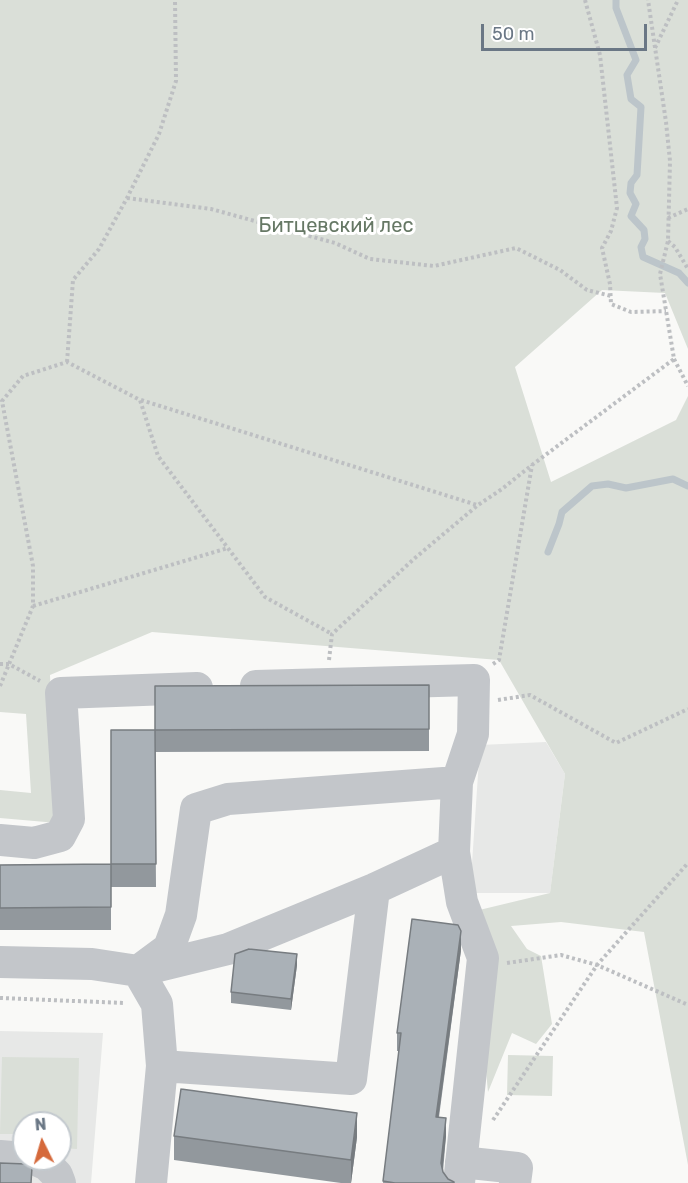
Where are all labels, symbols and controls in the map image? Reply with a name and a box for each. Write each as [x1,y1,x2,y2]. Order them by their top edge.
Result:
scale bar [484,12,650,50]
text: 50 m [492,23,535,45]
park label: Битцевский лес [259,214,413,238]
north arrow [12,1111,72,1171]
text: N [34,1115,47,1135]

